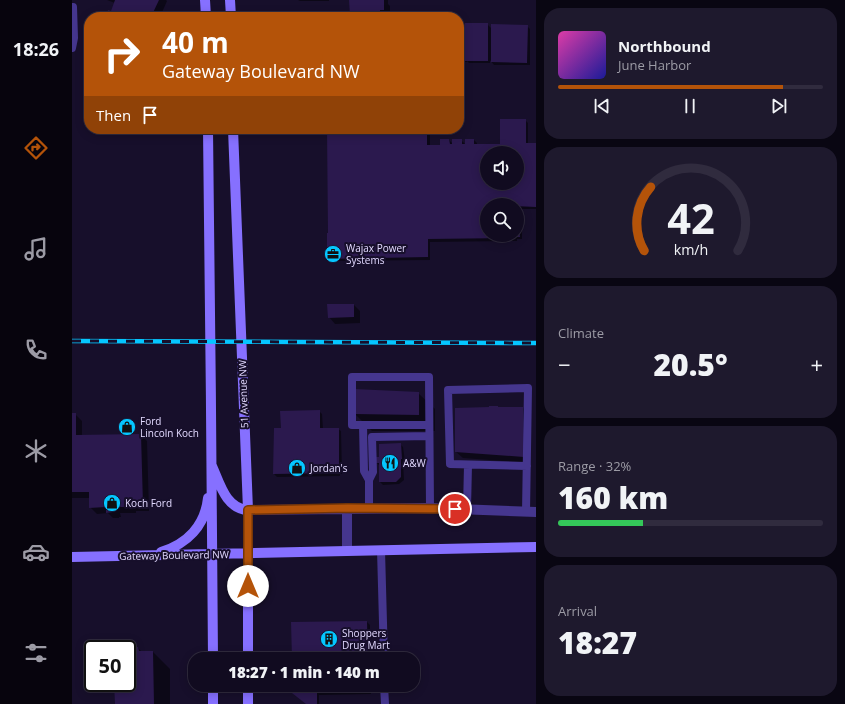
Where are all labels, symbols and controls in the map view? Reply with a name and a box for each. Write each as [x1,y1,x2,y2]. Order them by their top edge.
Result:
text: 40 m [162,23,229,61]
icon: right [96,28,148,80]
text: Northbound [618,36,711,56]
text: 18:26 [13,37,59,61]
text: June Harbor [618,56,691,74]
text: Gateway Boulevard NW [162,59,360,83]
icon: previous [591,95,613,117]
icon: pause [679,95,701,117]
icon: next [768,95,790,117]
icon: arrive [139,104,161,126]
text: Then [96,105,131,125]
icon: directions [22,134,50,162]
map controls [480,146,524,242]
button: sound [480,146,524,190]
text: 42 [667,190,714,246]
button: search [480,198,524,242]
icon: music [22,235,50,263]
text: km/h [673,239,708,258]
place label: Wajax Power Systems [346,241,406,267]
office icon: Wajax Power Systems [323,244,343,264]
text: Climate [558,324,604,342]
icon: phone [22,336,50,364]
text: 20.5° [653,344,728,385]
text: − [558,349,571,379]
text: + [810,349,823,379]
street label: 51 Avenue NW [235,359,251,428]
place label: Ford Lincoln Koch [140,414,199,440]
shop icon: Ford Lincoln Koch [117,417,137,437]
icon: climate [22,437,50,465]
restaurant icon: A&W [380,453,400,473]
place label: A&W [403,456,427,470]
text: Range · 32% [558,457,631,475]
shop icon: Jordan's [287,458,307,478]
place label: Jordan's [309,461,348,475]
text: 160 km [558,477,668,518]
pin [438,492,472,526]
shop icon: Koch Ford [102,493,122,513]
place label: Koch Ford [125,496,172,510]
icon: arrive [444,498,466,520]
icon: car [22,538,50,566]
street label: Gateway Boulevard NW [119,547,230,563]
position arrow [227,565,269,607]
text: Arrival [558,602,597,620]
text: 18:27 [558,622,637,663]
place label: Shoppers Drug Mart [342,626,390,652]
building icon: Shoppers Drug Mart [319,629,339,649]
icon: filters [22,639,50,667]
speed limit sign: 50 [84,640,136,692]
text: 18:27 · 1 min · 140 m [228,662,380,682]

